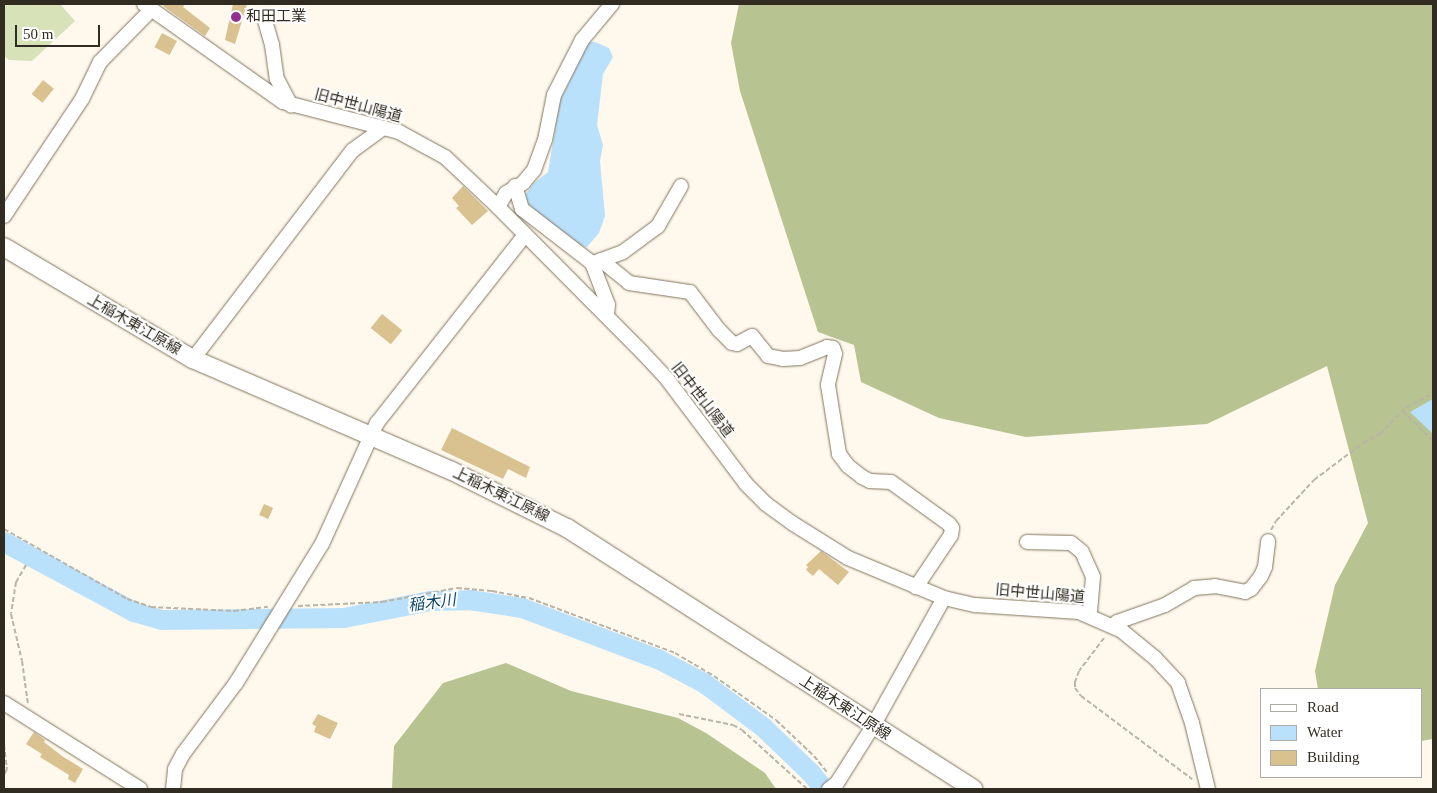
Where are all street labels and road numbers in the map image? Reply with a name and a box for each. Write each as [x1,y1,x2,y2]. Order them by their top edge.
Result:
street label: 旧中世山陽道 [312,86,404,126]
street label: 上稲木東江原線 [84,291,184,359]
street label: 旧中世山陽道 [667,359,737,441]
street label: 上稲木東江原線 [450,464,552,526]
street label: 旧中世山陽道 [994,581,1086,607]
street label: 上稲木東江原線 [796,672,894,744]

